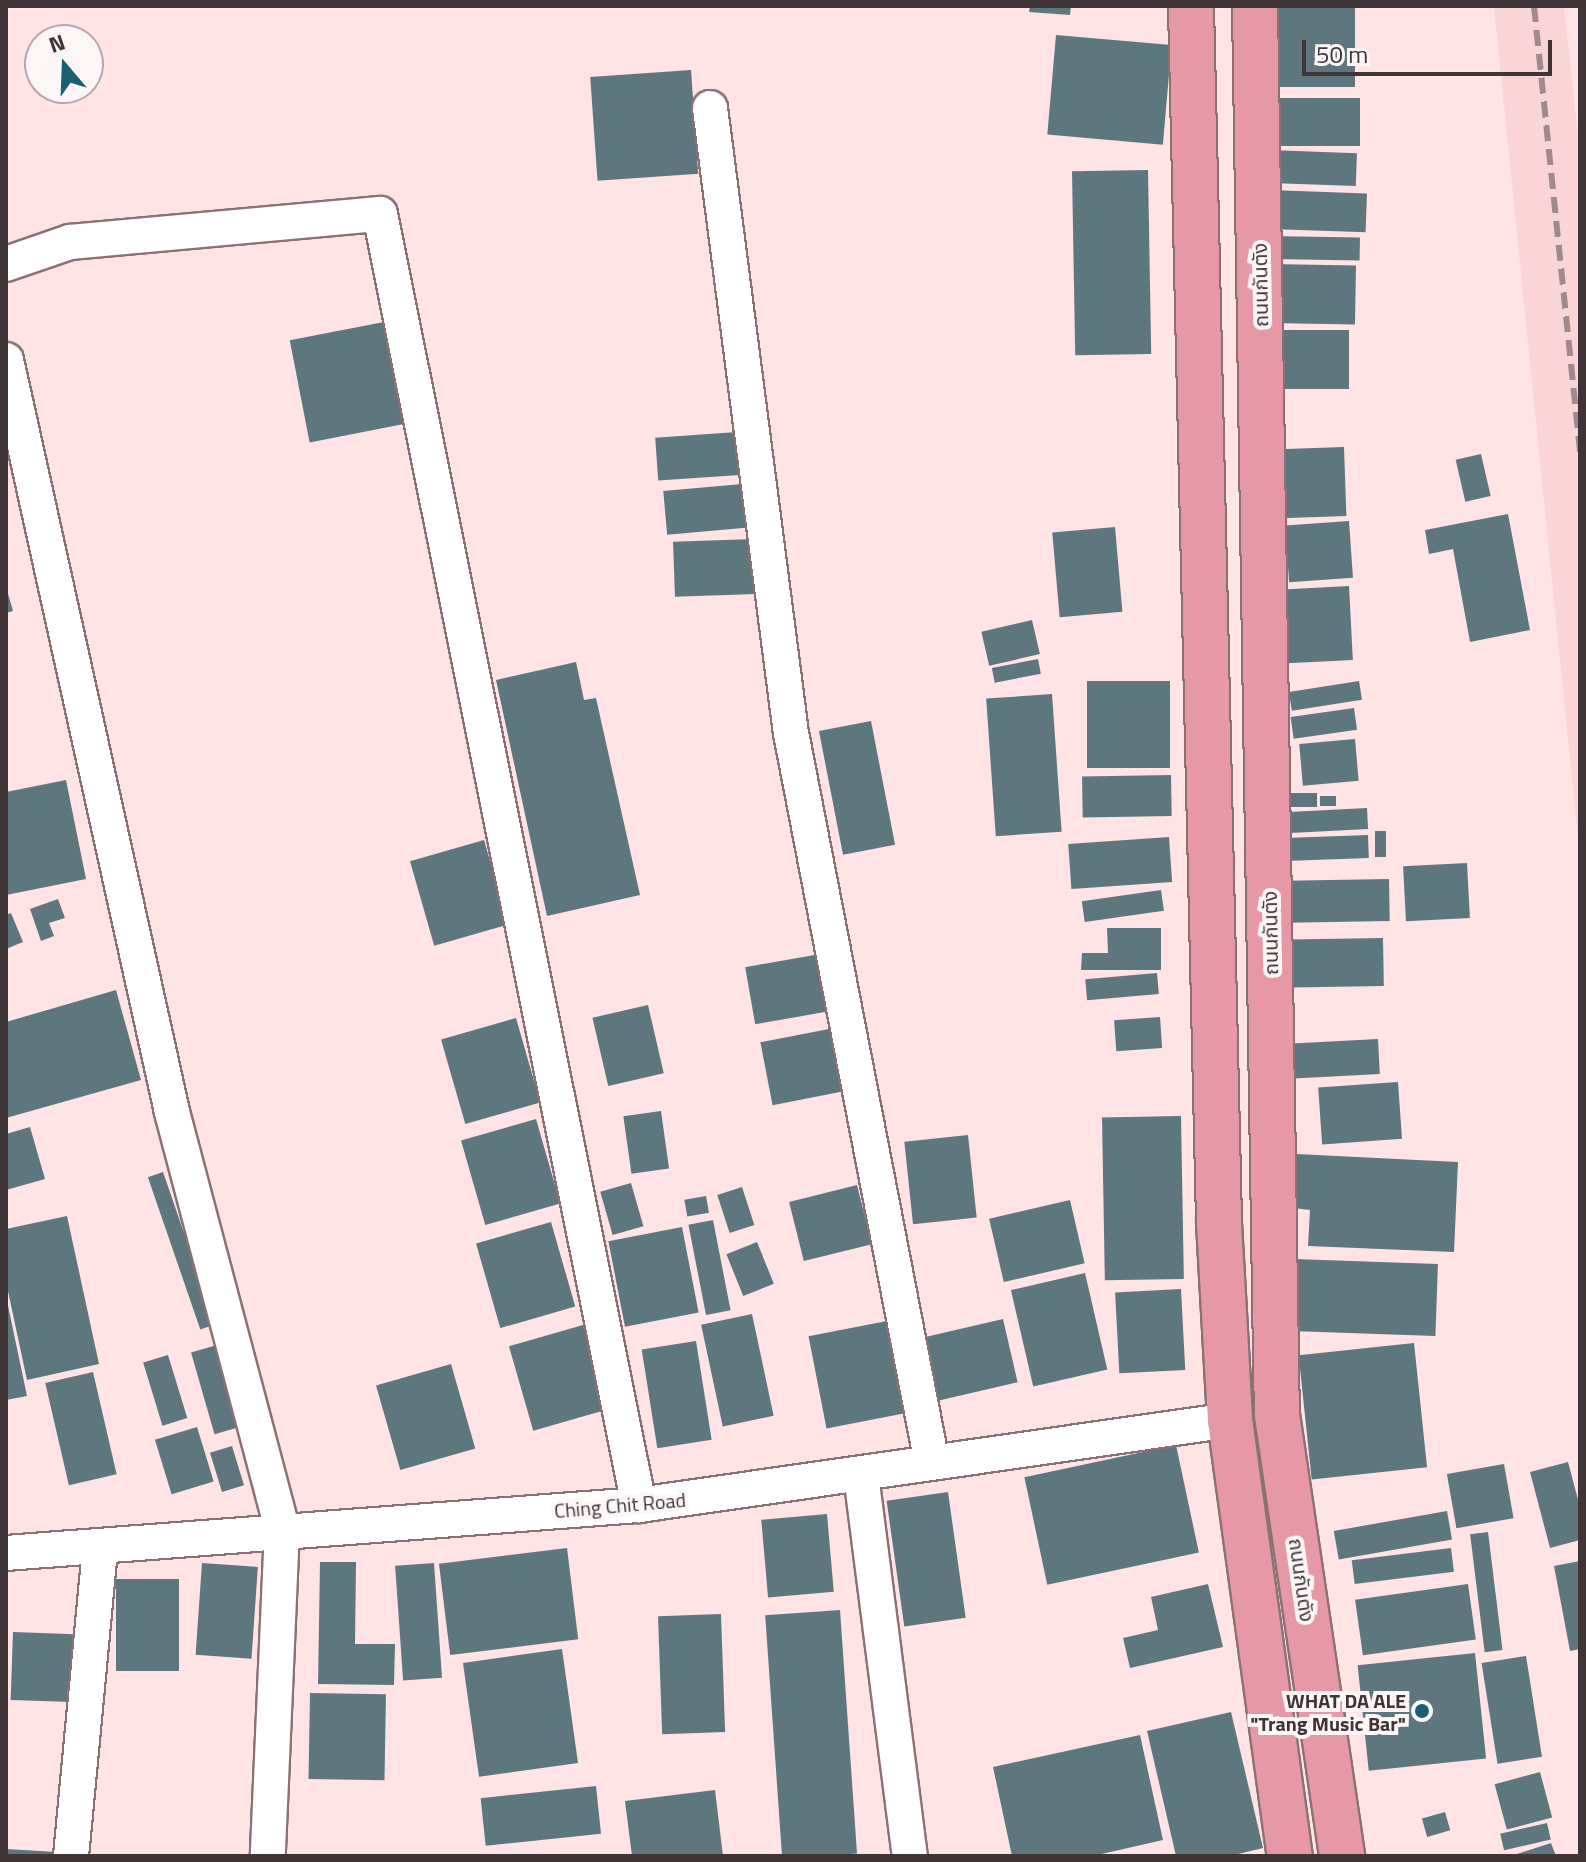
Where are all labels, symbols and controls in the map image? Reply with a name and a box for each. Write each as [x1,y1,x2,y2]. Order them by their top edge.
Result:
north arrow [24,24,104,104]
scale bar [1306,24,1556,74]
text: N [44,25,70,62]
text: 50 m [1316,36,1368,72]
street label: ถนนกันตัง [1247,243,1273,327]
street label: ถนนกันตัง [1257,891,1283,975]
street label: Ching Chit Road [553,1487,687,1523]
street label: ถนนกันตัง [1284,1537,1320,1623]
place label: WHAT DA ALE "Trang Music Bar" [1250,1688,1406,1735]
marker: WHAT DA ALE "Trang Music Bar" [1413,1702,1431,1720]

